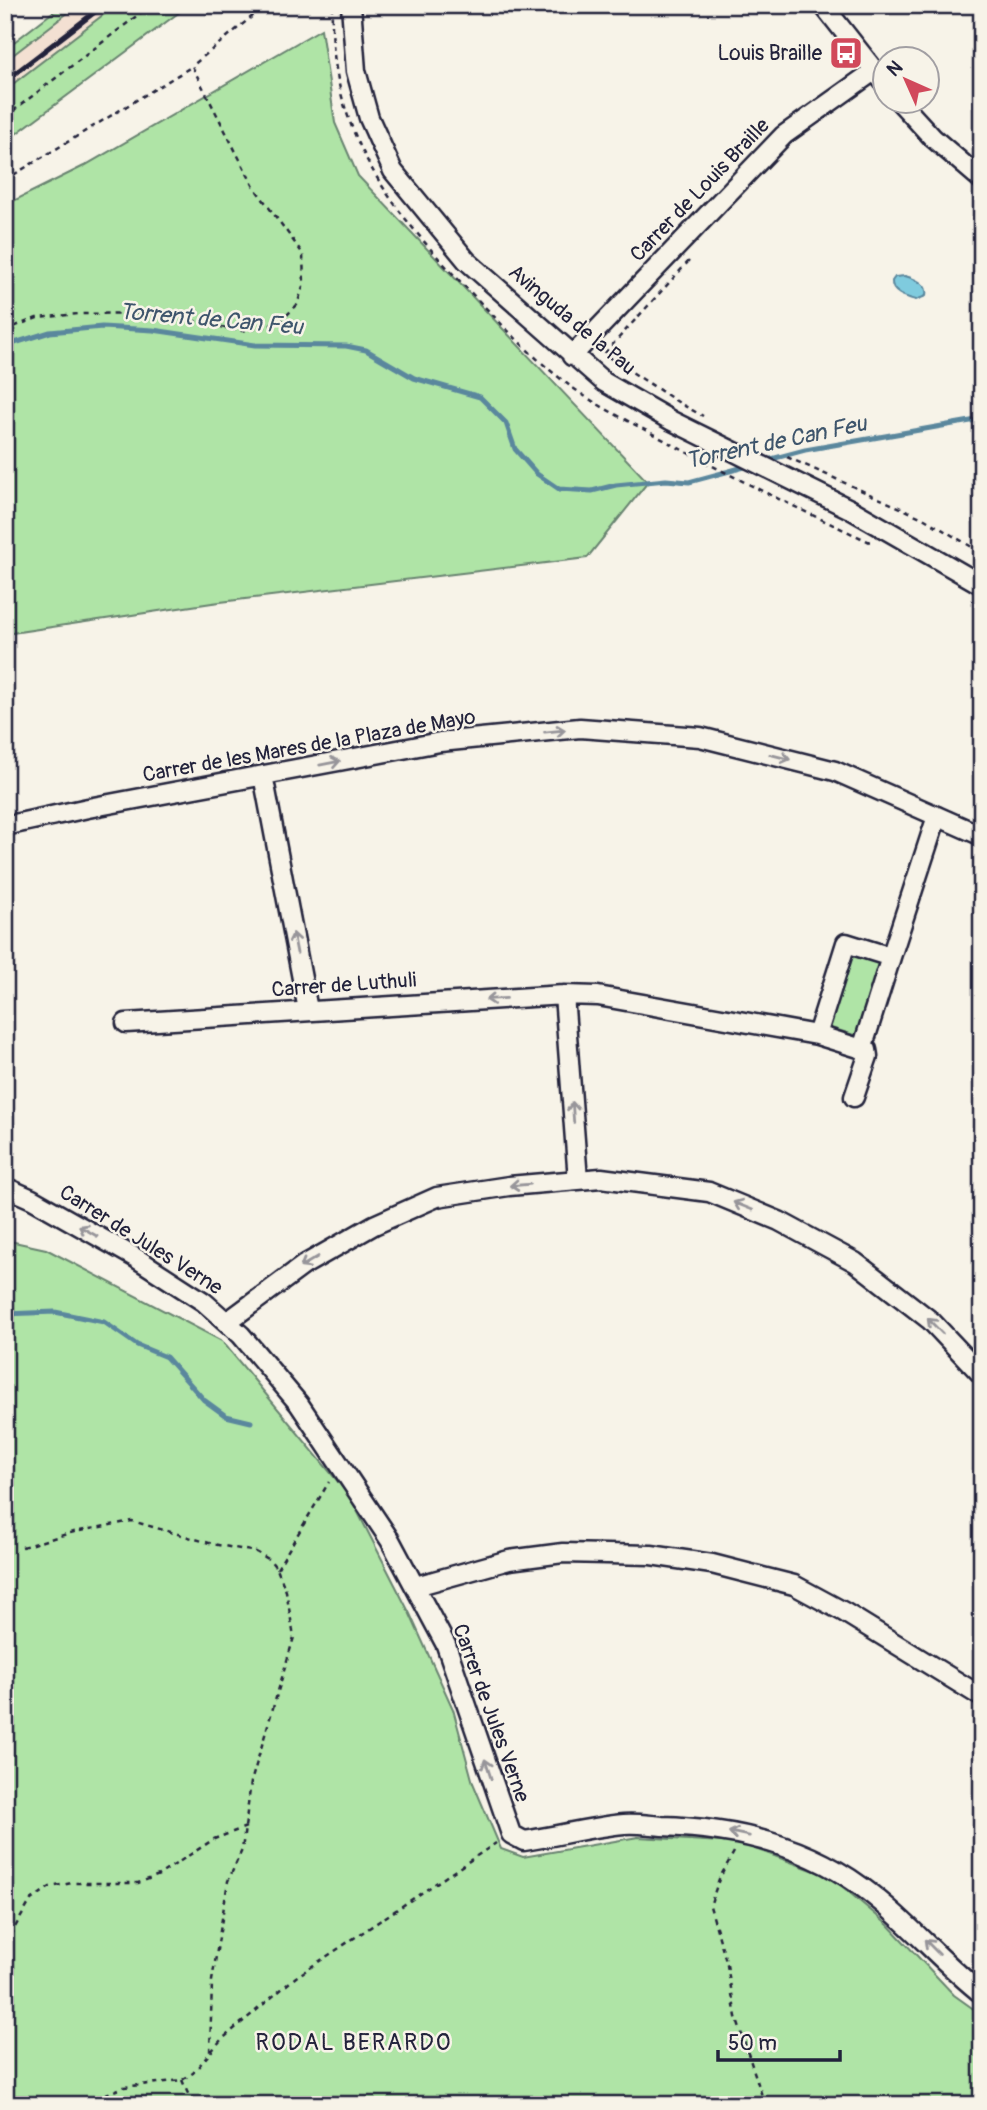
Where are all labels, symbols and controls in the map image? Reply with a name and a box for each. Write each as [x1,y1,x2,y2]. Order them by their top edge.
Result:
bus stop icon: Louis Braille [827,34,865,72]
place label: Louis Braille [717,40,823,67]
north arrow [872,46,942,116]
text: N [882,56,908,82]
street label: Carrer de Louis Braille [624,112,776,268]
street label: Avinguda de la Pau [503,259,641,381]
water label: Torrent de Can Feu [118,297,305,342]
water label: Torrent de Can Feu [683,408,870,475]
street label: Carrer de les Mares de la Plaza de Mayo [140,703,478,789]
one-way arrow [543,724,566,737]
one-way arrow [768,751,791,764]
one-way arrow [318,756,341,769]
one-way arrow [288,932,301,955]
street label: Carrer de Luthuli [271,966,418,1004]
one-way arrow [485,993,508,1006]
one-way arrow [566,1101,579,1124]
street label: Carrer de Jules Verne [54,1179,228,1302]
one-way arrow [509,1179,532,1192]
one-way arrow [733,1199,755,1212]
one-way arrow [79,1224,99,1238]
one-way arrow [300,1256,320,1270]
one-way arrow [927,1317,944,1334]
street label: Carrer de Jules Verne [446,1620,536,1806]
one-way arrow [481,1759,493,1781]
one-way arrow [728,1826,751,1840]
one-way arrow [923,1939,940,1956]
scale bar [718,2019,840,2063]
district label: RODAL BERARDO [256,2028,452,2057]
text: 50 m [728,2030,777,2057]

